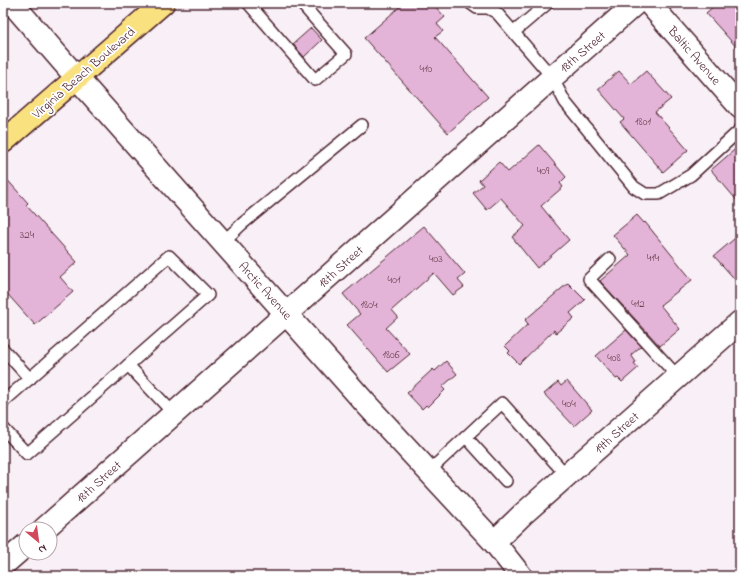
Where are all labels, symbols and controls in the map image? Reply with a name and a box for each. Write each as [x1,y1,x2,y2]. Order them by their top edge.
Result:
street label: Virginia Beach Boulevard [27,22,141,125]
street label: Baltic Avenue [662,22,725,90]
street label: 18th Street [556,26,611,78]
house number: 410 [420,61,433,77]
house number: 1801 [635,114,651,130]
house number: 409 [537,163,550,179]
house number: 324 [20,227,35,243]
street label: 18th Street [314,241,368,293]
house number: 414 [647,250,660,266]
house number: 403 [429,251,443,267]
street label: Arctic Avenue [234,258,296,324]
house number: 401 [388,272,401,288]
house number: 412 [631,296,645,312]
house number: 1804 [361,297,378,313]
house number: 1806 [382,347,400,363]
house number: 408 [607,350,621,366]
house number: 404 [562,396,576,412]
street label: 19th Street [590,407,644,458]
street label: 18th Street [72,456,126,508]
north arrow [18,521,58,561]
text: N [35,540,49,558]

